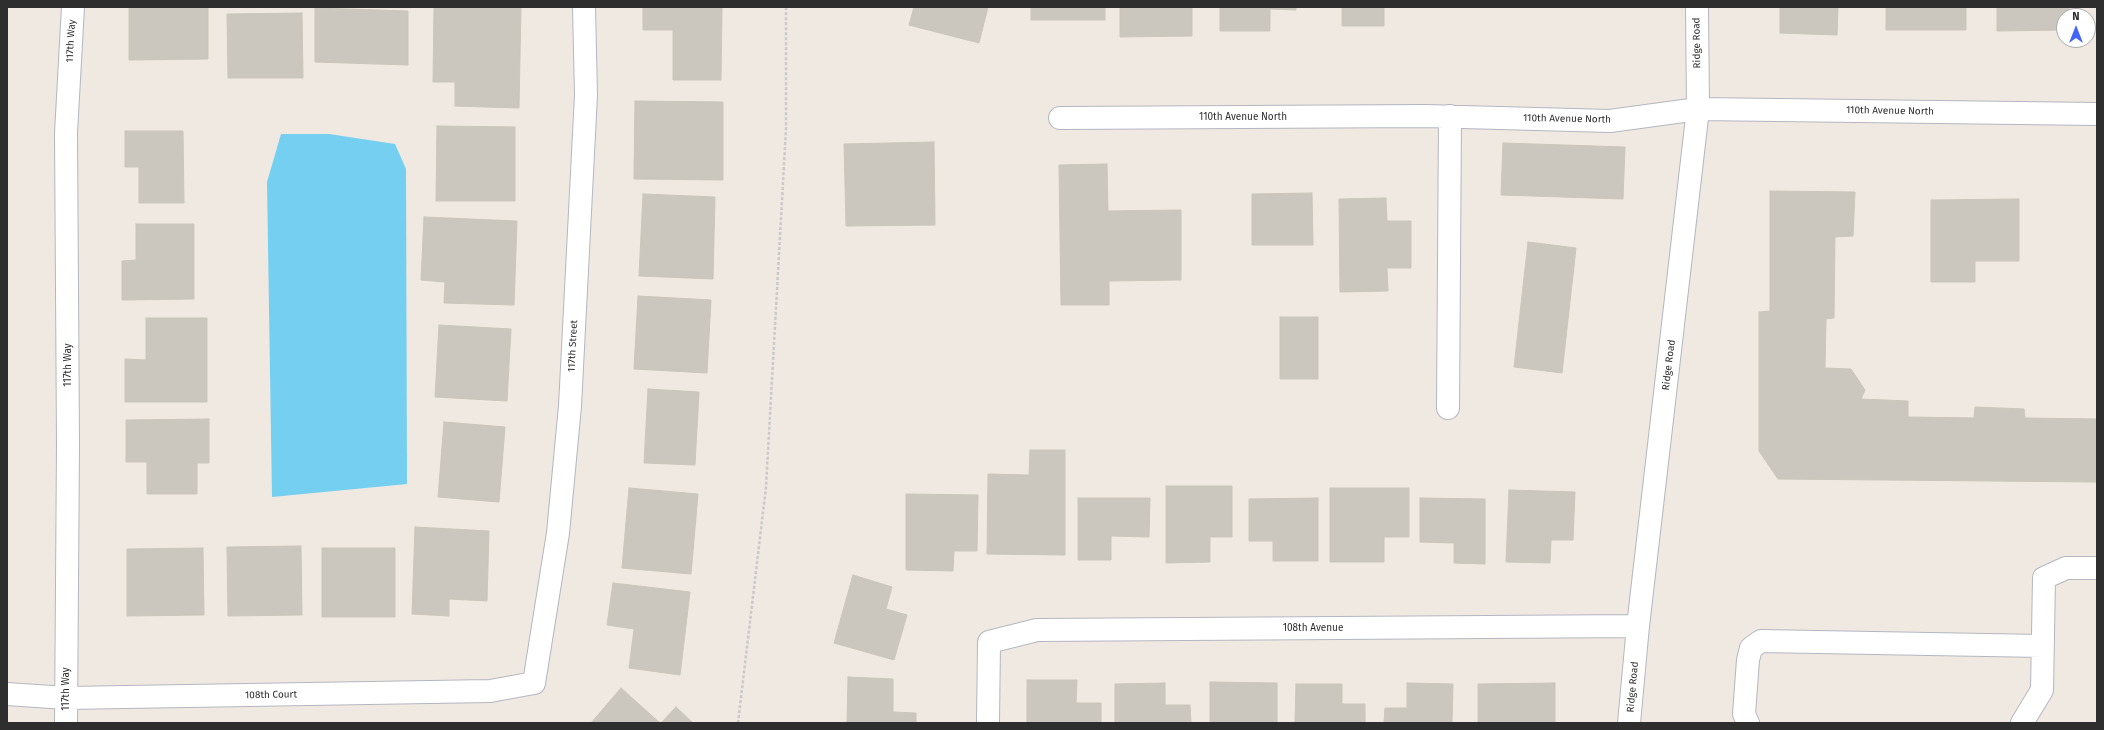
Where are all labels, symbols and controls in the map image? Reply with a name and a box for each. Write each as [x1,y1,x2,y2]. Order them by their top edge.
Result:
north arrow [2056,8,2096,48]
text: N [2072,10,2080,23]
street label: Ridge Road [1691,17,1703,69]
street label: 117th Way [64,19,78,63]
street label: 110th Avenue North [1846,104,1934,118]
street label: 110th Avenue North [1199,111,1287,123]
street label: 110th Avenue North [1523,112,1611,126]
street label: 117th Street [566,320,580,372]
street label: Ridge Road [1660,339,1678,391]
street label: 117th Way [62,343,74,387]
street label: 108th Avenue [1283,622,1343,634]
street label: Ridge Road [1625,661,1641,713]
street label: 117th Way [60,667,72,711]
street label: 108th Court [245,689,297,701]

